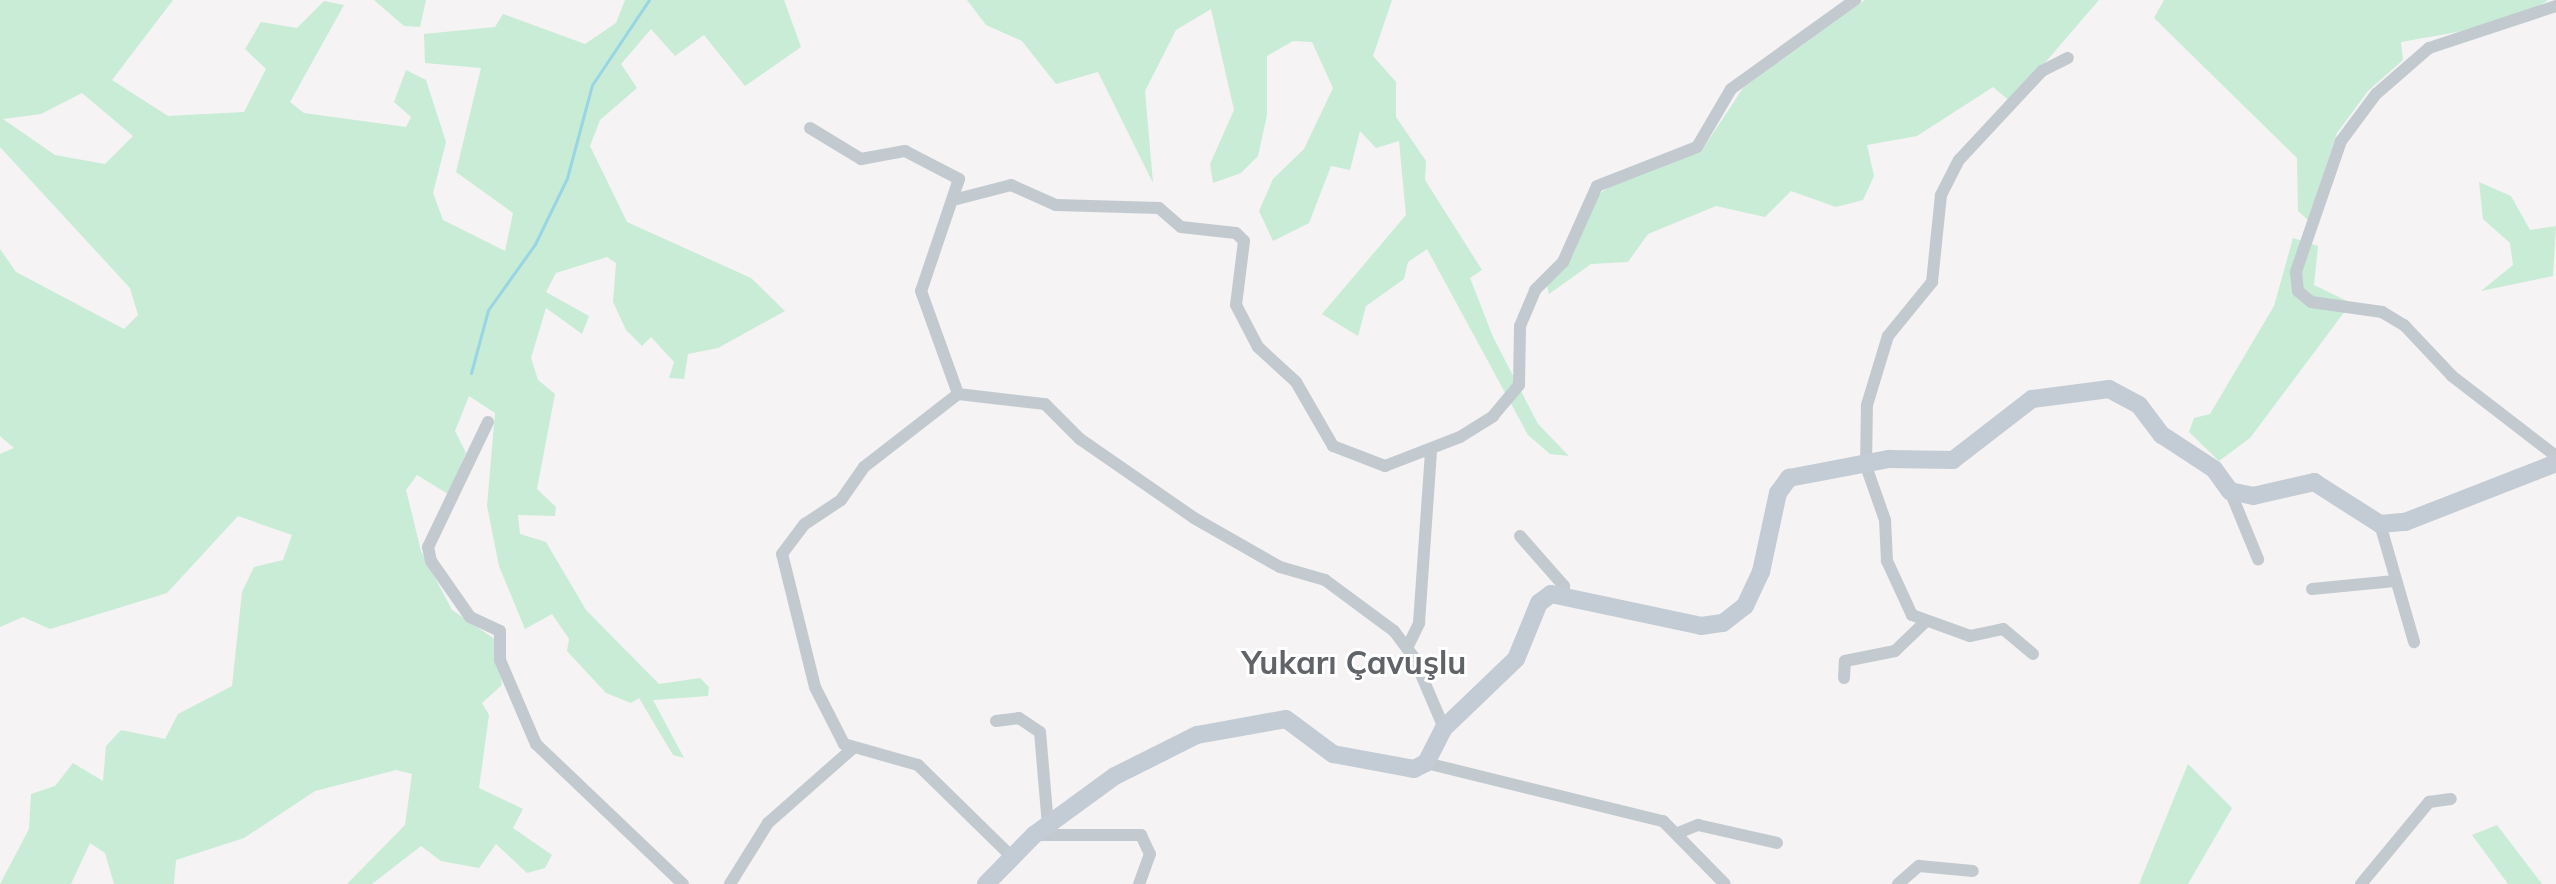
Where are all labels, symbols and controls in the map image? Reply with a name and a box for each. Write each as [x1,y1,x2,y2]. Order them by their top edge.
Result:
district label: Yukarı Çavuşlu [1242,643,1466,681]

